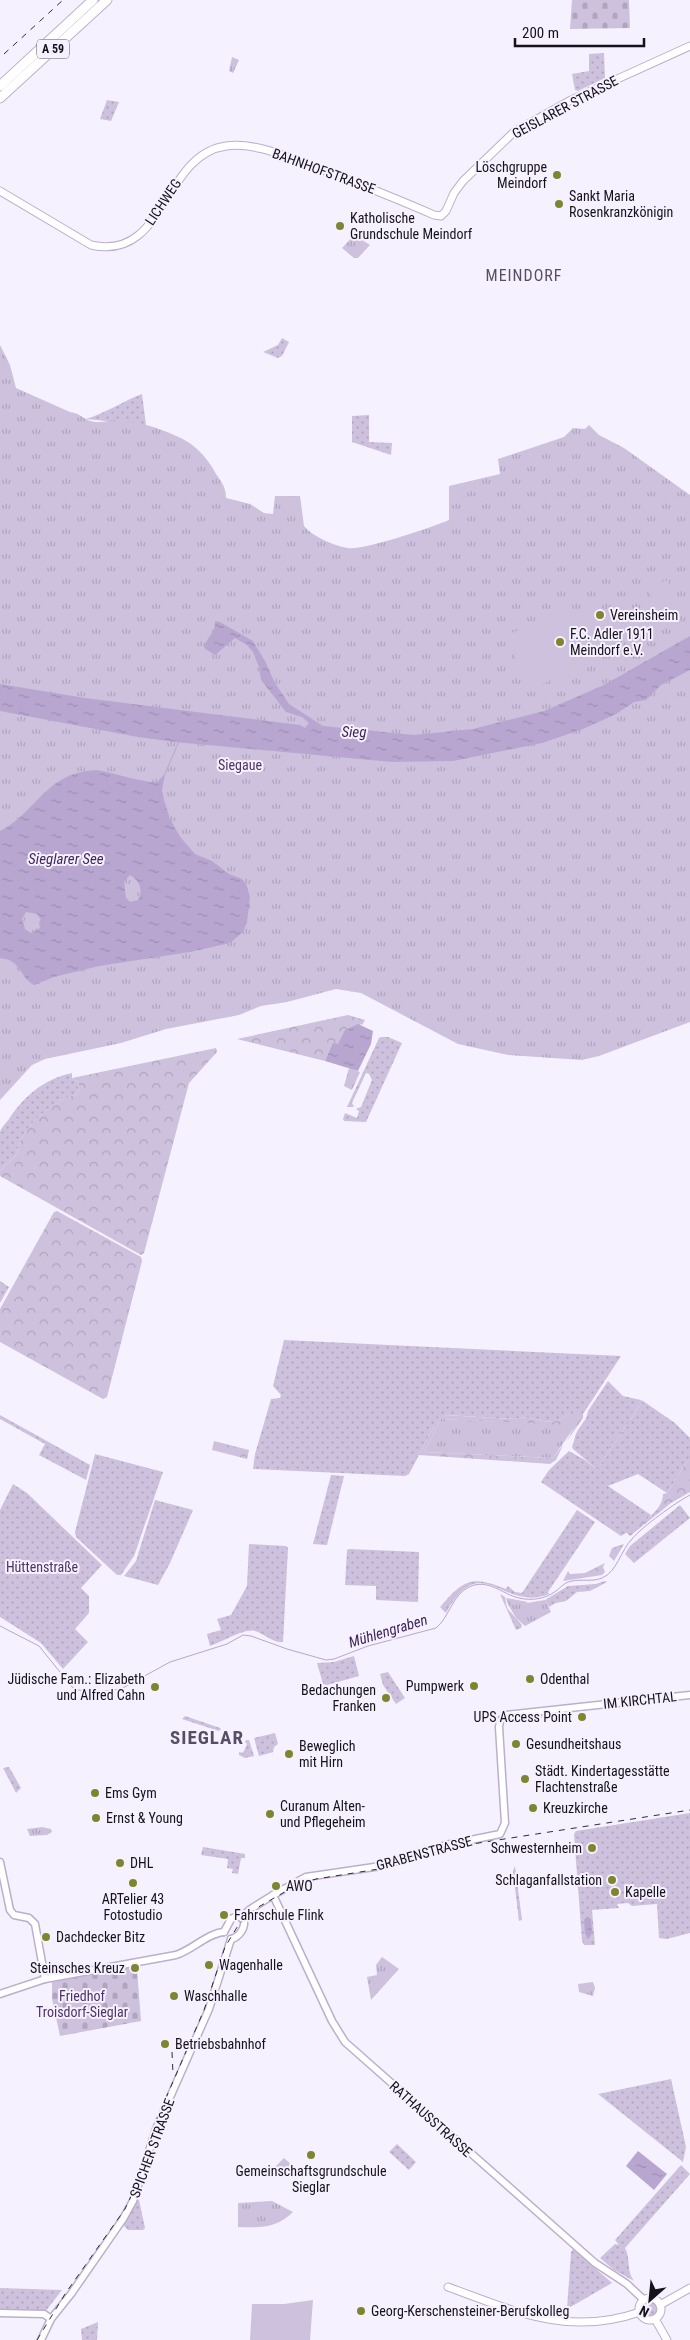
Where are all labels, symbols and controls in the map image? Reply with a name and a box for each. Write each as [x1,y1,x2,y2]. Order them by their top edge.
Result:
scale bar [515,15,644,47]
text: 200 m [522,24,559,42]
road number: A 59 [37,40,69,59]
street label: GEISLARER STRASSE [509,72,621,142]
street label: BAHNHOFSTRASSE [270,145,378,197]
place label: Löschgruppe Meindorf [475,159,548,191]
marker: Löschgruppe Meindorf [551,169,563,181]
street label: LICHWEG [142,176,184,228]
place label: Sankt Maria Rosenkranzkönigin [569,188,673,220]
marker: Sankt Maria Rosenkranzkönigin [553,198,565,210]
place label: Katholische Grundschule Meindorf [350,210,473,242]
marker: Katholische Grundschule Meindorf [334,220,346,232]
district label: MEINDORF [486,266,562,285]
place label: Vereinsheim [610,607,678,623]
marker: Vereinsheim [594,609,606,621]
place label: F.C. Adler 1911 Meindorf e.V. [570,626,654,658]
marker: F.C. Adler 1911 Meindorf e.V. [554,636,566,648]
water label: Sieg [341,723,367,741]
park label: Siegaue [218,757,262,773]
water label: Sieglarer See [28,850,104,868]
park label: Hüttenstraße [6,1559,79,1575]
water label: Mühlengraben [346,1610,430,1652]
place label: Jüdische Fam.: Elizabeth und Alfred Cahn [7,1671,145,1703]
place label: Odenthal [540,1671,590,1687]
marker: Odenthal [524,1673,536,1685]
place label: Pumpwerk [406,1678,465,1694]
marker: Pumpwerk [468,1680,480,1692]
marker: Jüdische Fam.: Elizabeth und Alfred Cahn [149,1681,161,1693]
place label: Bedachungen Franken [301,1682,376,1714]
street label: IM KIRCHTAL [602,1688,678,1712]
marker: Bedachungen Franken [380,1692,392,1704]
place label: UPS Access Point [474,1709,572,1725]
marker: UPS Access Point [576,1711,588,1723]
district label: SIEGLAR [170,1726,244,1749]
place label: Gesundheitshaus [526,1736,621,1752]
place label: Beweglich mit Hirn [299,1738,355,1770]
marker: Gesundheitshaus [510,1738,522,1750]
marker: Beweglich mit Hirn [283,1748,295,1760]
place label: Städt. Kindertagesstätte Flachtenstraße [535,1763,670,1795]
marker: Städt. Kindertagesstätte Flachtenstraße [519,1773,531,1785]
place label: Ems Gym [105,1785,157,1801]
marker: Ems Gym [89,1787,101,1799]
place label: Curanum Alten- und Pflegeheim [280,1798,366,1830]
place label: Kreuzkirche [543,1800,608,1816]
marker: Kreuzkirche [527,1802,539,1814]
marker: Curanum Alten- und Pflegeheim [264,1808,276,1820]
place label: Ernst & Young [106,1810,183,1826]
marker: Ernst & Young [90,1812,102,1824]
street label: GRABENSTRASSE [374,1833,474,1873]
place label: Schwesternheim [491,1840,582,1856]
marker: Schwesternheim [586,1842,598,1854]
place label: DHL [130,1855,154,1871]
marker: DHL [114,1857,126,1869]
place label: Schlaganfallstation [495,1872,602,1888]
marker: Schlaganfallstation [606,1874,618,1886]
marker: ARTelier 43 Fotostudio [127,1877,139,1889]
place label: AWO [286,1878,313,1894]
marker: AWO [270,1880,282,1892]
place label: Kapelle [625,1884,666,1900]
marker: Kapelle [609,1886,621,1898]
place label: ARTelier 43 Fotostudio [102,1891,164,1923]
place label: Fahrschule Flink [234,1907,325,1923]
marker: Fahrschule Flink [218,1909,230,1921]
place label: Dachdecker Bitz [56,1929,145,1945]
marker: Dachdecker Bitz [40,1931,52,1943]
place label: Wagenhalle [219,1957,283,1973]
marker: Wagenhalle [203,1959,215,1971]
place label: Steinsches Kreuz [30,1960,125,1976]
marker: Steinsches Kreuz [129,1962,141,1974]
park label: Friedhof Troisdorf-Sieglar [36,1988,128,2020]
place label: Waschhalle [184,1988,248,2004]
marker: Waschhalle [168,1990,180,2002]
place label: Betriebsbahnhof [175,2036,267,2052]
marker: Betriebsbahnhof [159,2038,171,2050]
street label: RATHAUSSTRASSE [387,2078,476,2160]
street label: SPICHER STRASSE [127,2096,177,2200]
marker: Gemeinschaftsgrundschule Sieglar [305,2149,317,2161]
place label: Gemeinschaftsgrundschule Sieglar [235,2163,387,2195]
north arrow [625,2275,675,2325]
place label: Georg-Kerschensteiner-Berufskolleg [371,2303,569,2319]
text: N [637,2303,652,2321]
marker: Georg-Kerschensteiner-Berufskolleg [355,2305,367,2317]

